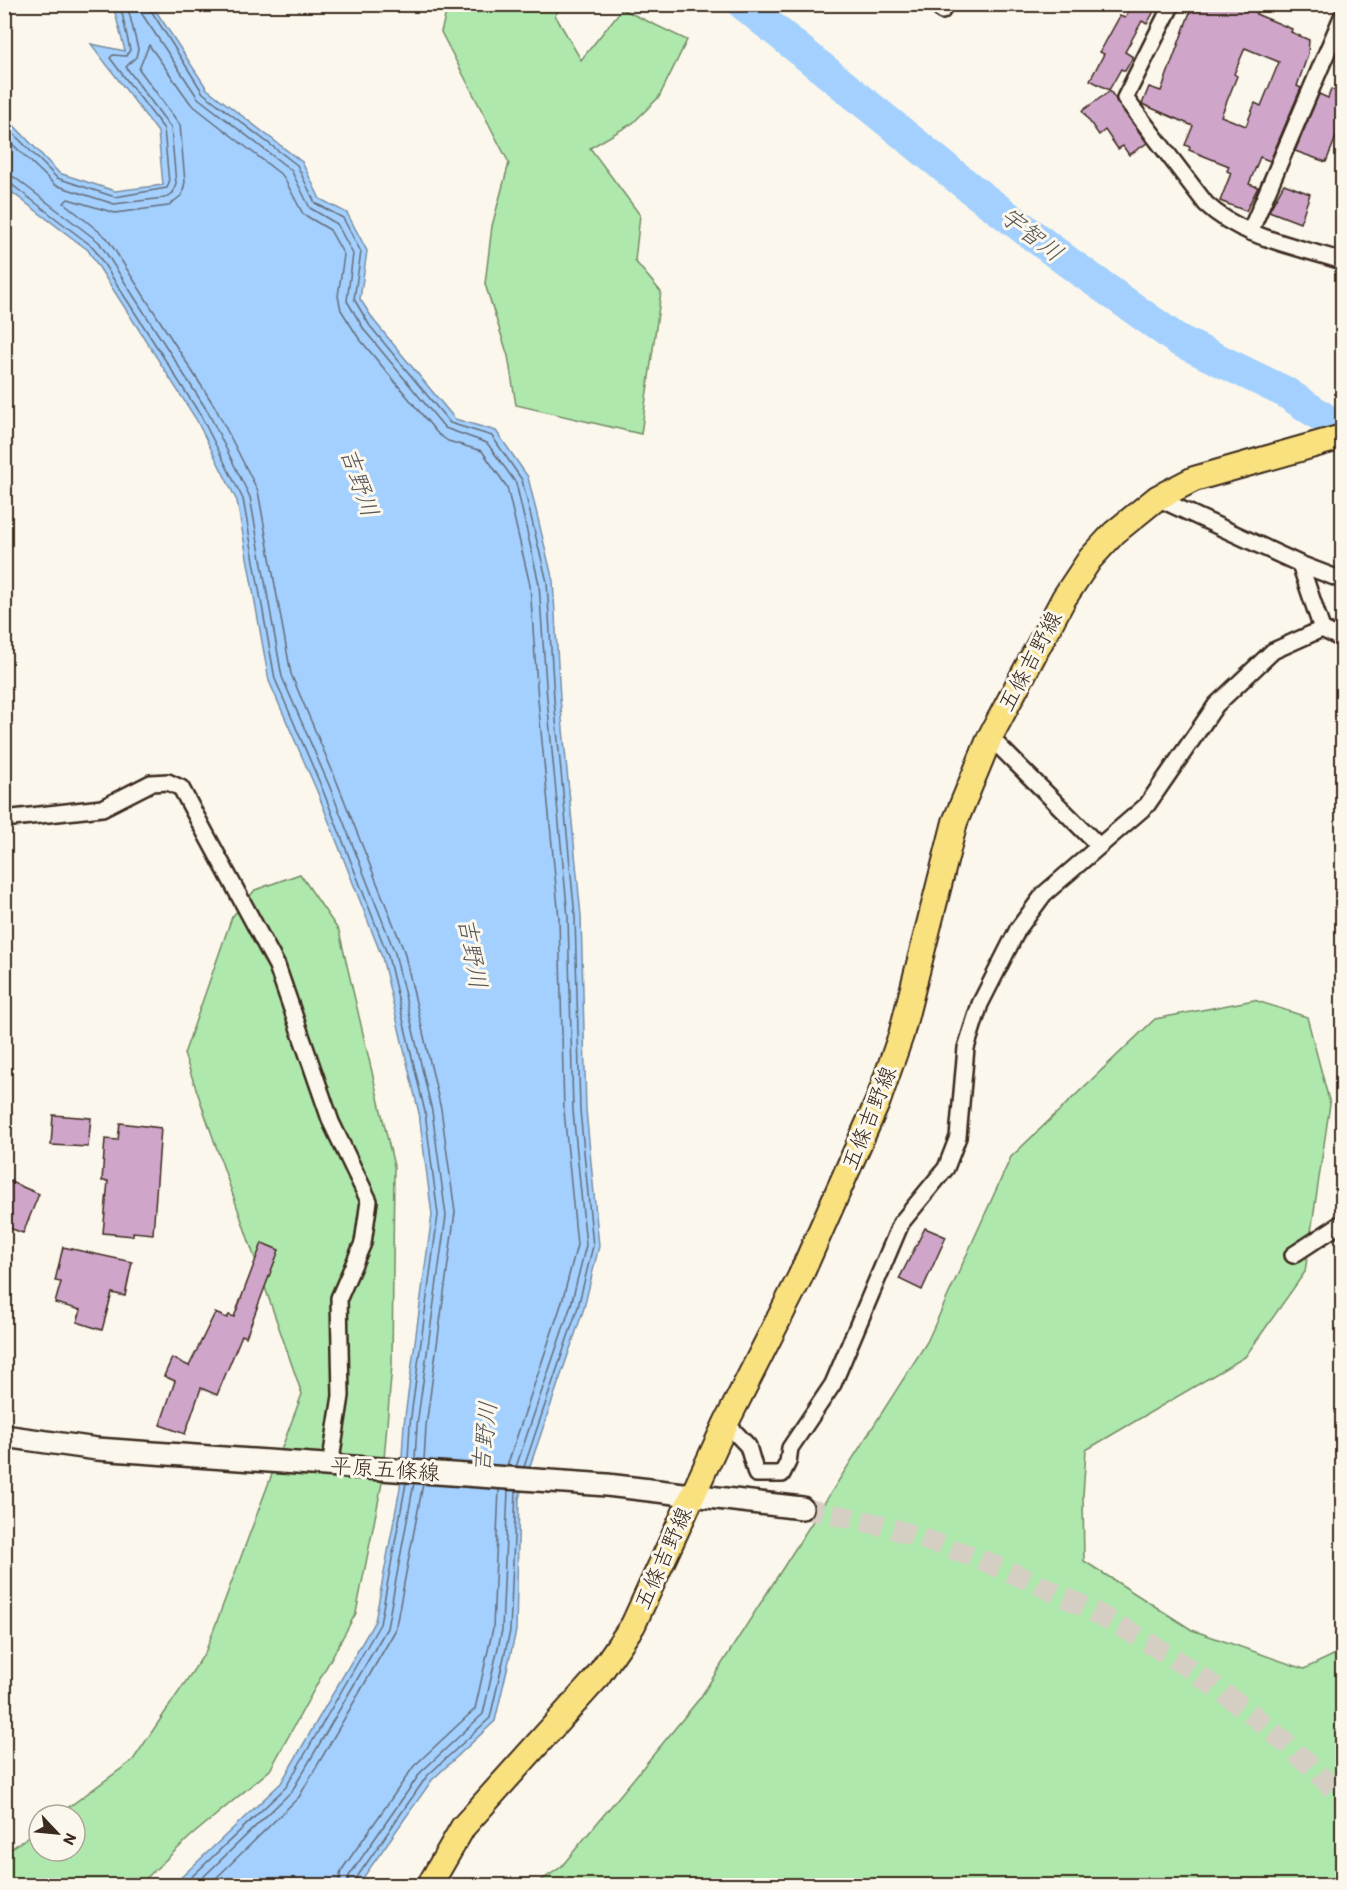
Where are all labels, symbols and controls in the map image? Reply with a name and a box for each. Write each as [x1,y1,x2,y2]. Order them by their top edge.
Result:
water label: 宇智川 [995,200,1069,268]
water label: 吉野川 [335,443,385,521]
street label: 五條吉野線 [992,606,1068,716]
water label: 吉野川 [452,915,494,991]
street label: 五條吉野線 [836,1062,902,1174]
water label: 吉野川 [466,1400,502,1474]
street label: 平原五條線 [329,1452,441,1486]
street label: 五條吉野線 [628,1502,698,1614]
north arrow [27,1803,87,1863]
text: N [59,1830,81,1848]

